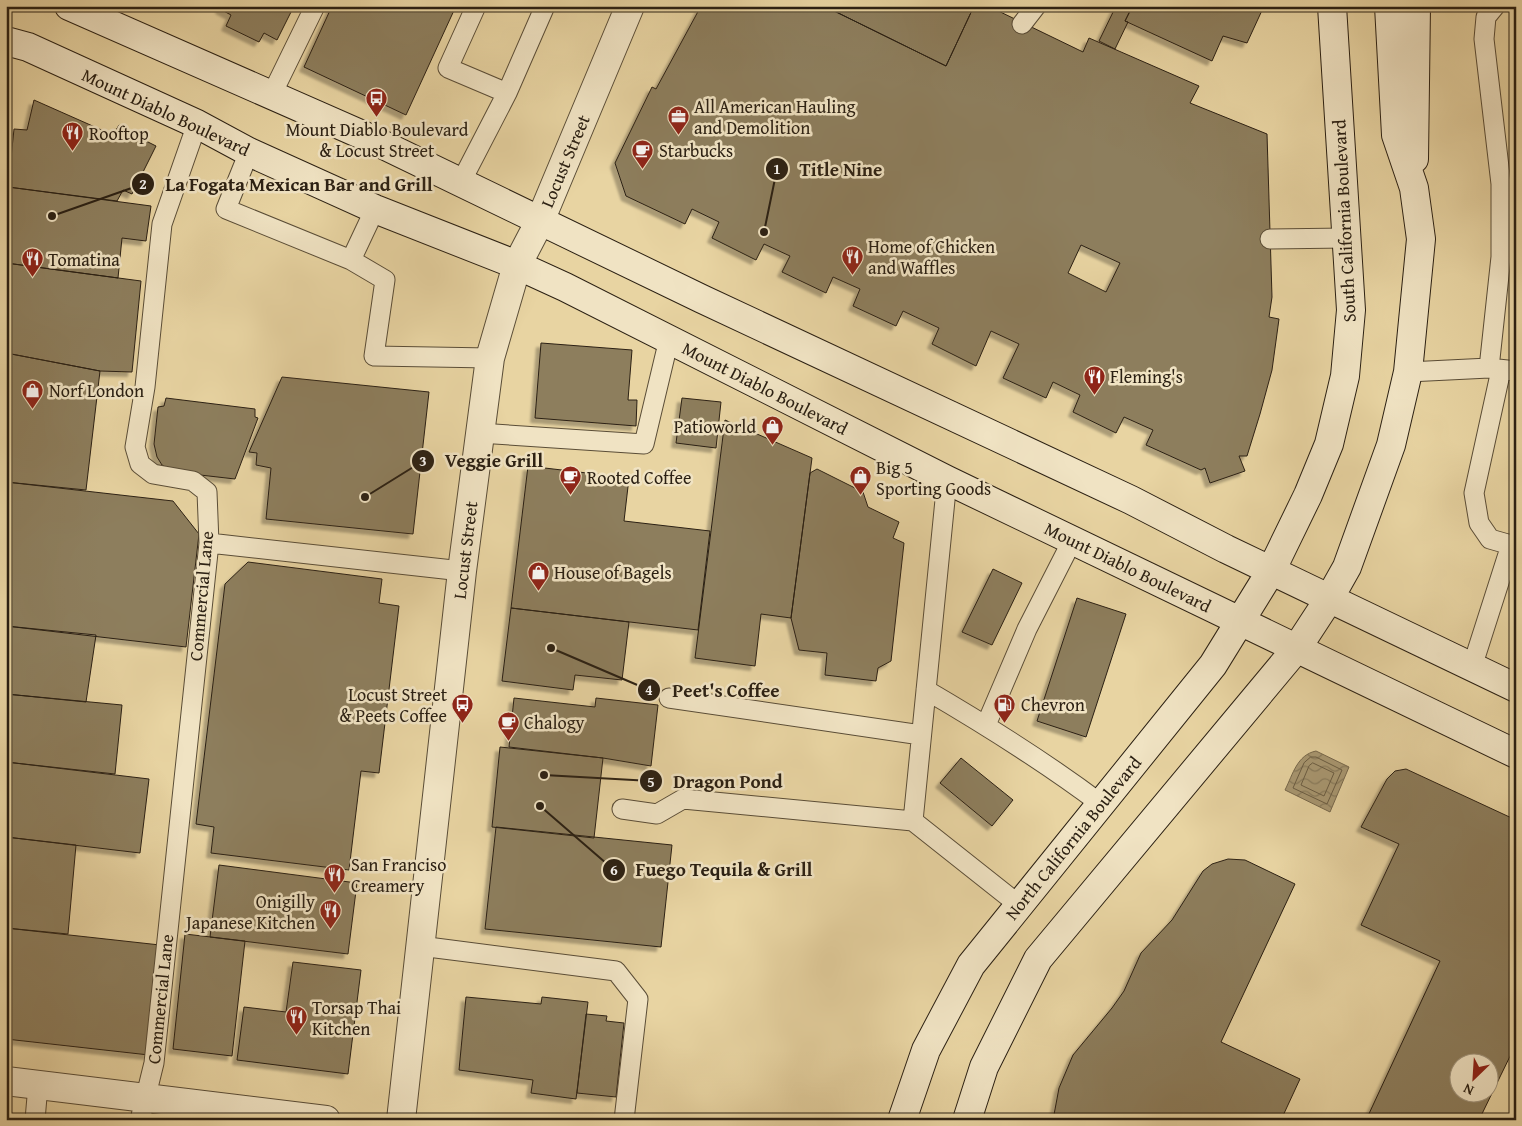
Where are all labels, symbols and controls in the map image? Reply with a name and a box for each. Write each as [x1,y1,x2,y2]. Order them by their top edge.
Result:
street label: Mount Diablo Boulevard [77,61,255,163]
bus stop icon: Mount Diablo Boulevard & Locust Street [365,87,389,118]
place label: All American Hauling and Demolition [694,93,855,141]
office icon: All American Hauling and Demolition [666,104,690,135]
street label: Locust Street [533,110,597,212]
place label: Mount Diablo Boulevard & Locust Street [286,116,469,164]
street label: South California Boulevard [1325,118,1363,323]
place label: Rooftop [89,120,149,147]
restaurant icon: Rooftop [61,121,85,152]
place label: Starbucks [659,137,733,164]
cafe icon: Starbucks [631,138,655,169]
callout: Title Nine [765,152,892,186]
text: Title Nine [800,155,882,183]
text: 1 [773,158,781,179]
callout: La Fogata Mexican Bar and Grill [130,167,443,201]
text: La Fogata Mexican Bar and Grill [165,170,433,198]
text: 2 [139,173,147,194]
place label: Home of Chicken and Waffles [868,233,995,281]
restaurant icon: Home of Chicken and Waffles [840,244,864,275]
place label: Tomatina [48,246,120,273]
restaurant icon: Tomatina [20,247,44,278]
street label: Mount Diablo Boulevard [677,334,853,442]
place label: Fleming's [1110,363,1183,390]
restaurant icon: Fleming's [1082,364,1106,395]
place label: Norf London [49,377,144,404]
shop icon: Norf London [21,378,45,409]
place label: Patioworld [674,413,756,440]
shop icon: Patioworld [760,414,784,445]
callout: Veggie Grill [410,444,554,478]
text: Veggie Grill [445,446,543,474]
text: 3 [419,450,427,471]
place label: Big 5 Sporting Goods [876,454,991,502]
place label: Rooted Coffee [587,464,692,491]
cafe icon: Rooted Coffee [559,465,583,496]
shop icon: Big 5 Sporting Goods [848,465,872,496]
street label: Locust Street [446,499,484,601]
street label: Mount Diablo Boulevard [1040,515,1216,619]
street label: Commercial Lane [182,530,220,662]
place label: House of Bagels [554,559,672,586]
shop icon: House of Bagels [526,560,550,591]
callout: Peet's Coffee [637,673,789,707]
text: Peet's Coffee [672,676,780,704]
text: 4 [645,679,653,700]
place label: Locust Street & Peets Coffee [339,681,448,729]
place label: Chevron [1021,691,1085,718]
bus stop icon: Locust Street & Peets Coffee [451,692,475,723]
fuel station icon: Chevron [993,692,1017,723]
place label: Chalogy [524,709,585,736]
cafe icon: Chalogy [496,710,520,741]
street label: North California Boulevard [998,750,1148,926]
callout: Dragon Pond [638,764,793,798]
text: Dragon Pond [673,767,783,795]
text: 5 [647,771,655,792]
place label: San Franciso Creamery [351,851,446,899]
callout: Fuego Tequila & Grill [601,853,823,887]
text: Fuego Tequila & Grill [636,855,813,883]
text: 6 [610,859,618,880]
restaurant icon: San Franciso Creamery [323,862,347,893]
place label: Onigilly Japanese Kitchen [184,888,315,936]
restaurant icon: Onigilly Japanese Kitchen [319,899,343,930]
street label: Commercial Lane [140,933,180,1065]
place label: Torsap Thai Kitchen [312,994,401,1042]
restaurant icon: Torsap Thai Kitchen [284,1005,308,1036]
north arrow [1450,1054,1500,1104]
text: N [1459,1078,1477,1101]

